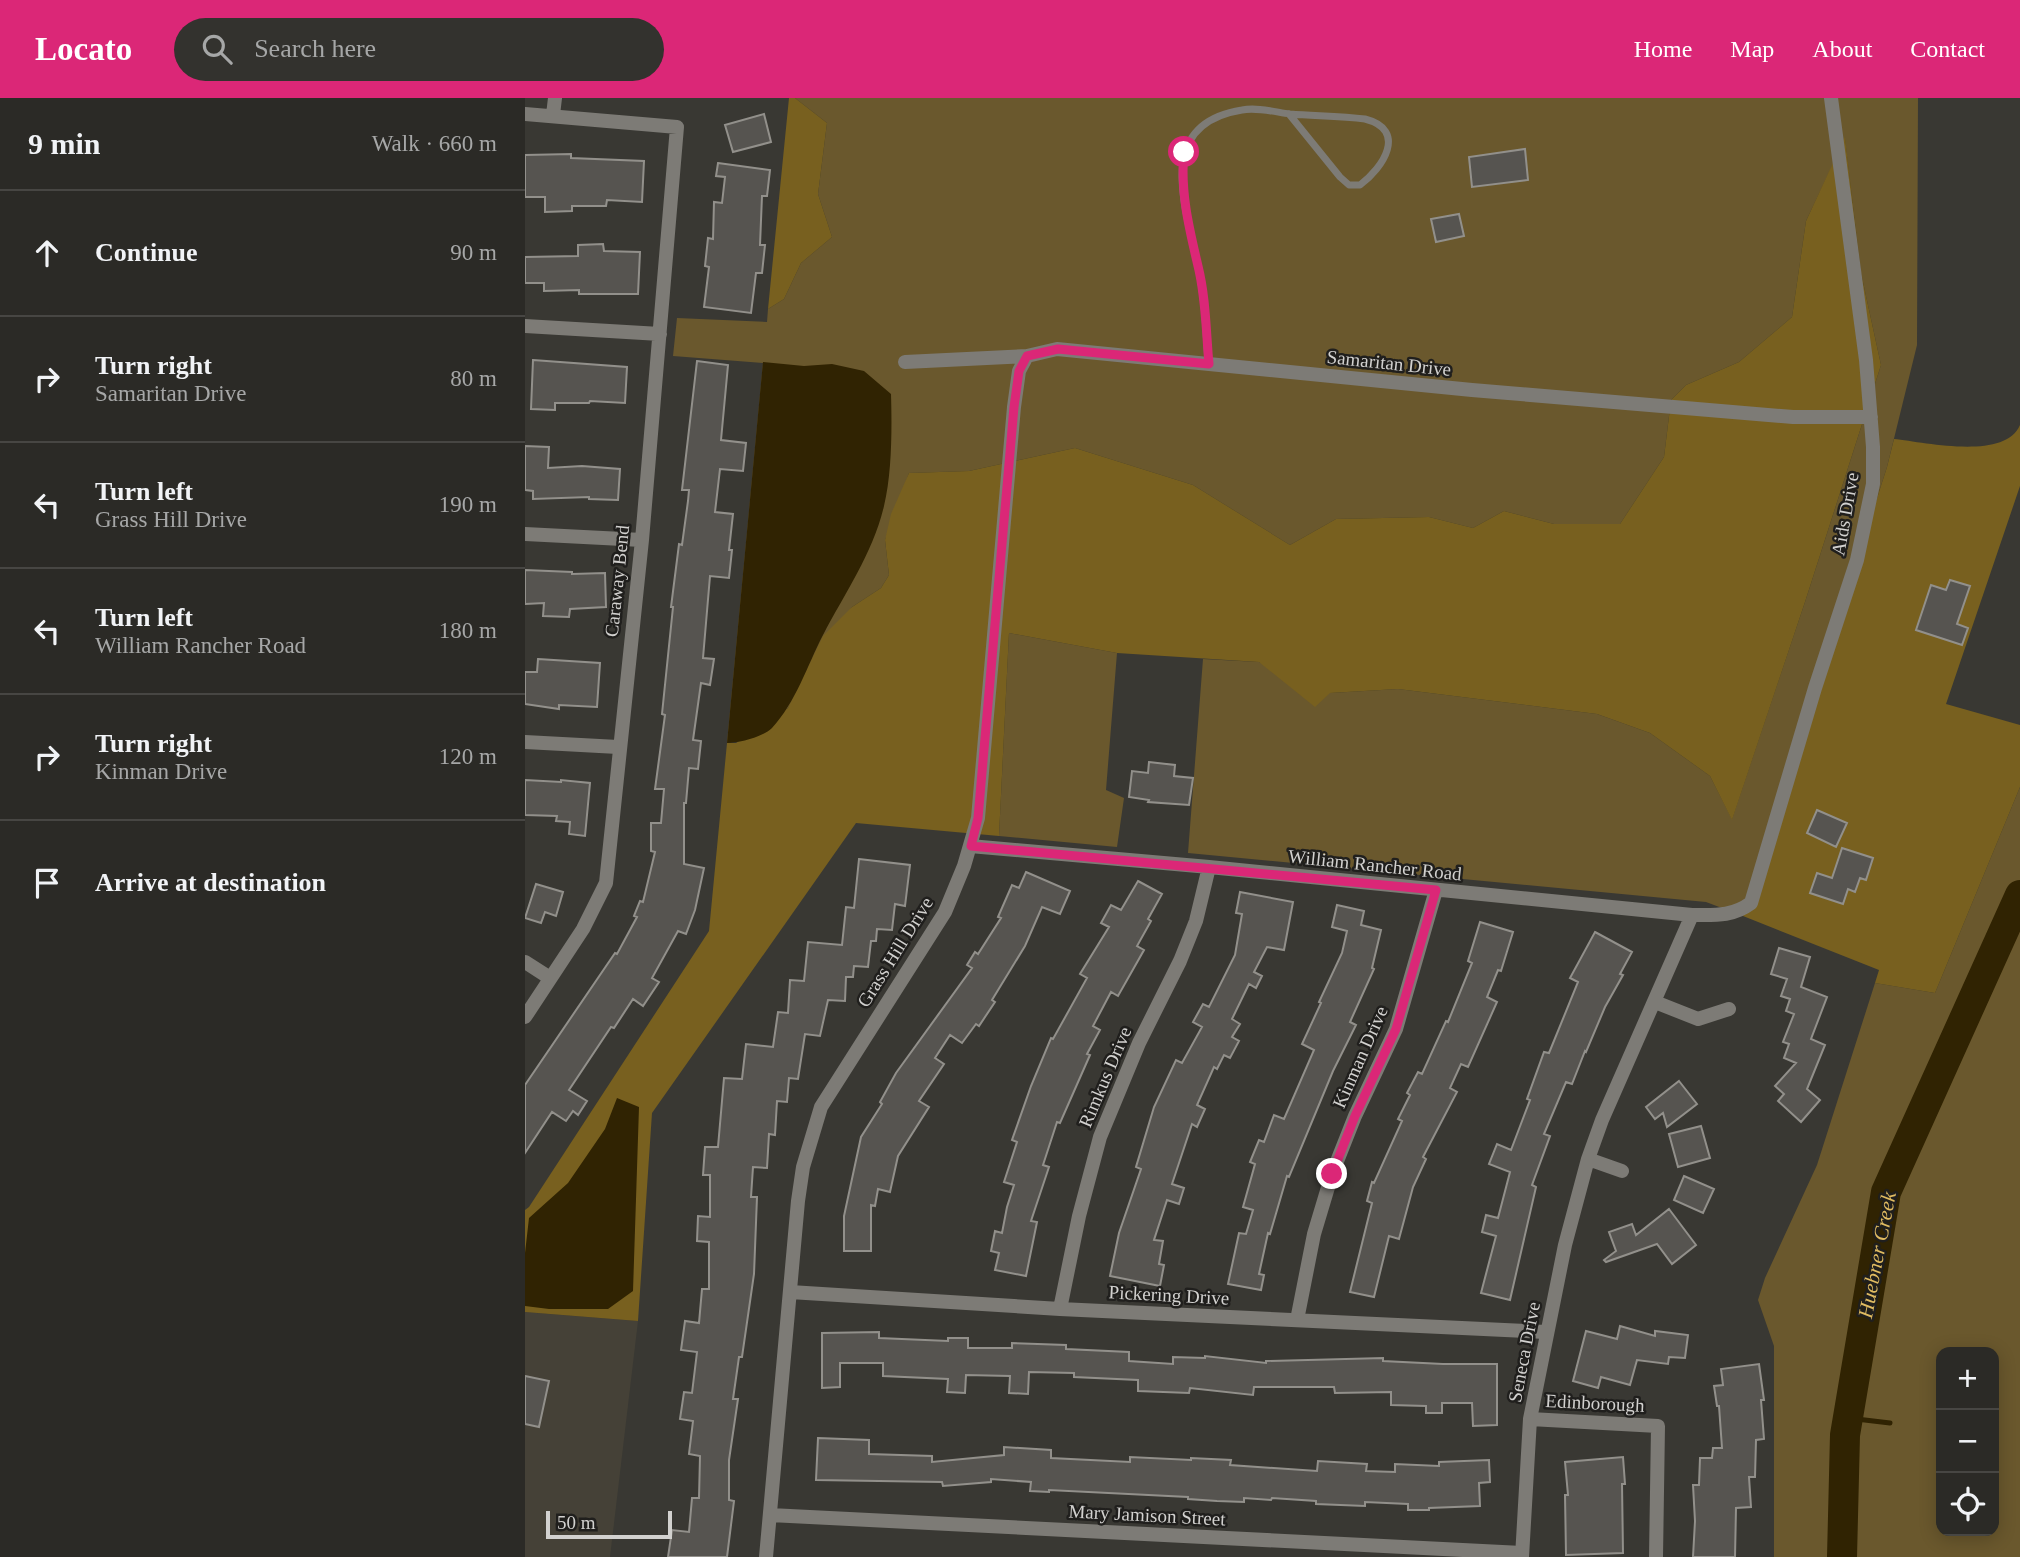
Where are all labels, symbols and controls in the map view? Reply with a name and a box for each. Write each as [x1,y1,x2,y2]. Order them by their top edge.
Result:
search box [174,18,664,81]
icon: search [198,30,236,68]
text: Locato [35,31,132,67]
text: Search here [254,34,376,63]
text: Home [1634,36,1692,62]
text: Map [1730,36,1774,62]
text: About [1812,36,1872,62]
text: Contact [1910,36,1985,62]
text: 9 min [28,127,101,160]
text: Walk · 660 m [372,131,497,156]
route start [1168,136,1199,167]
icon: ahead [28,234,66,272]
text: Continue [95,238,198,267]
text: 90 m [450,240,497,265]
street label: Samaritan Drive [1326,346,1452,380]
text: Turn right [95,351,212,380]
icon: right [28,360,66,398]
text: 80 m [450,366,497,391]
text: Samaritan Drive [95,381,246,406]
street label: Aids Drive [1827,471,1863,557]
text: Turn left [95,477,193,506]
icon: left [28,486,66,524]
text: 190 m [439,492,497,517]
text: Grass Hill Drive [95,507,247,532]
street label: Caraway Bend [601,524,633,638]
text: Turn left [95,603,193,632]
icon: left [28,612,66,650]
text: 180 m [439,618,497,643]
text: William Rancher Road [95,633,306,658]
text: Turn right [95,729,212,758]
icon: right [28,738,66,776]
text: 120 m [439,744,497,769]
text: Kinman Drive [95,759,227,784]
street label: William Rancher Road [1287,845,1463,885]
icon: arrive [28,864,66,902]
text: Arrive at destination [95,868,326,897]
street label: Grass Hill Drive [853,893,937,1011]
street label: Kinman Drive [1328,1003,1392,1111]
street label: Rimkus Drive [1074,1024,1136,1130]
route end [1316,1158,1347,1189]
water label: Huebner Creek [1853,1189,1901,1321]
street label: Pickering Drive [1108,1281,1230,1309]
street label: Seneca Drive [1504,1300,1544,1404]
map controls [1936,1347,1999,1536]
button: + [1936,1347,1999,1410]
street label: Edinborough [1545,1390,1646,1416]
button: − [1936,1410,1999,1473]
button: locate [1936,1473,1999,1536]
street label: Mary Jamison Street [1068,1500,1227,1530]
scale bar [546,1508,672,1540]
text: 50 m [557,1512,596,1533]

